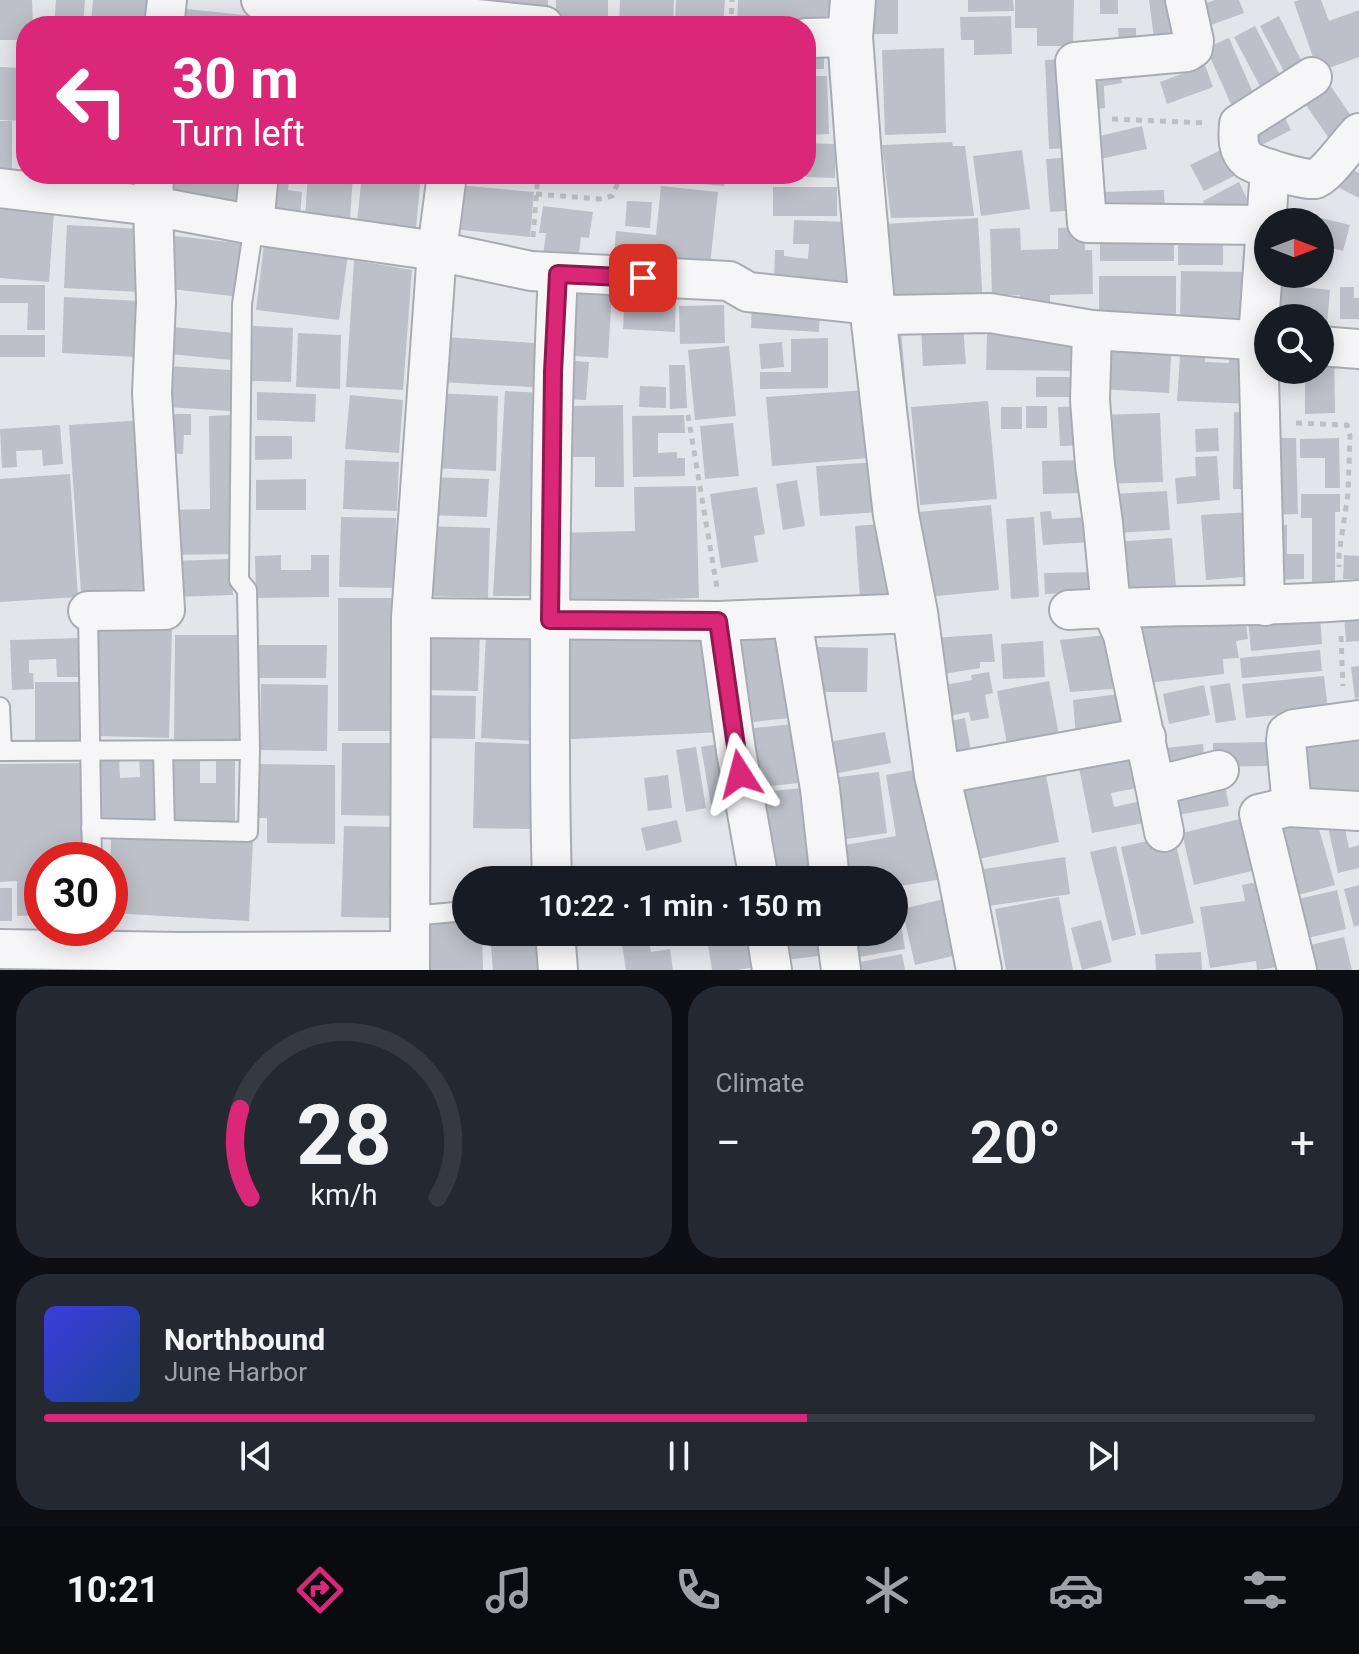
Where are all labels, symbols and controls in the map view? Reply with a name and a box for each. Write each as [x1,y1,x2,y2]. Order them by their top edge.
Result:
text: 30 m [172,46,299,112]
icon: left [40,48,144,152]
text: Turn left [172,113,305,155]
north arrow [1254,208,1334,288]
map controls [1254,208,1334,384]
pin [609,244,677,312]
icon: arrive [621,256,665,300]
button: search [1254,304,1334,384]
position arrow [698,732,782,816]
speed limit sign: 30 [24,842,128,946]
text: 10:22 · 1 min · 150 m [538,888,822,923]
text: Climate [716,1068,804,1098]
text: 28 [296,1087,391,1184]
text: 20° [969,1107,1061,1178]
text: − [716,1117,741,1169]
text: + [1290,1117,1315,1169]
text: km/h [310,1178,377,1212]
text: Northbound [164,1322,325,1357]
text: June Harbor [164,1357,307,1387]
icon: previous [234,1434,278,1478]
icon: pause [657,1434,701,1478]
icon: next [1081,1434,1125,1478]
icon: directions [292,1562,348,1618]
icon: music [481,1562,537,1618]
icon: phone [670,1562,726,1618]
icon: climate [859,1562,915,1618]
icon: car [1048,1562,1104,1618]
icon: filters [1237,1562,1293,1618]
text: 10:21 [66,1569,159,1611]

